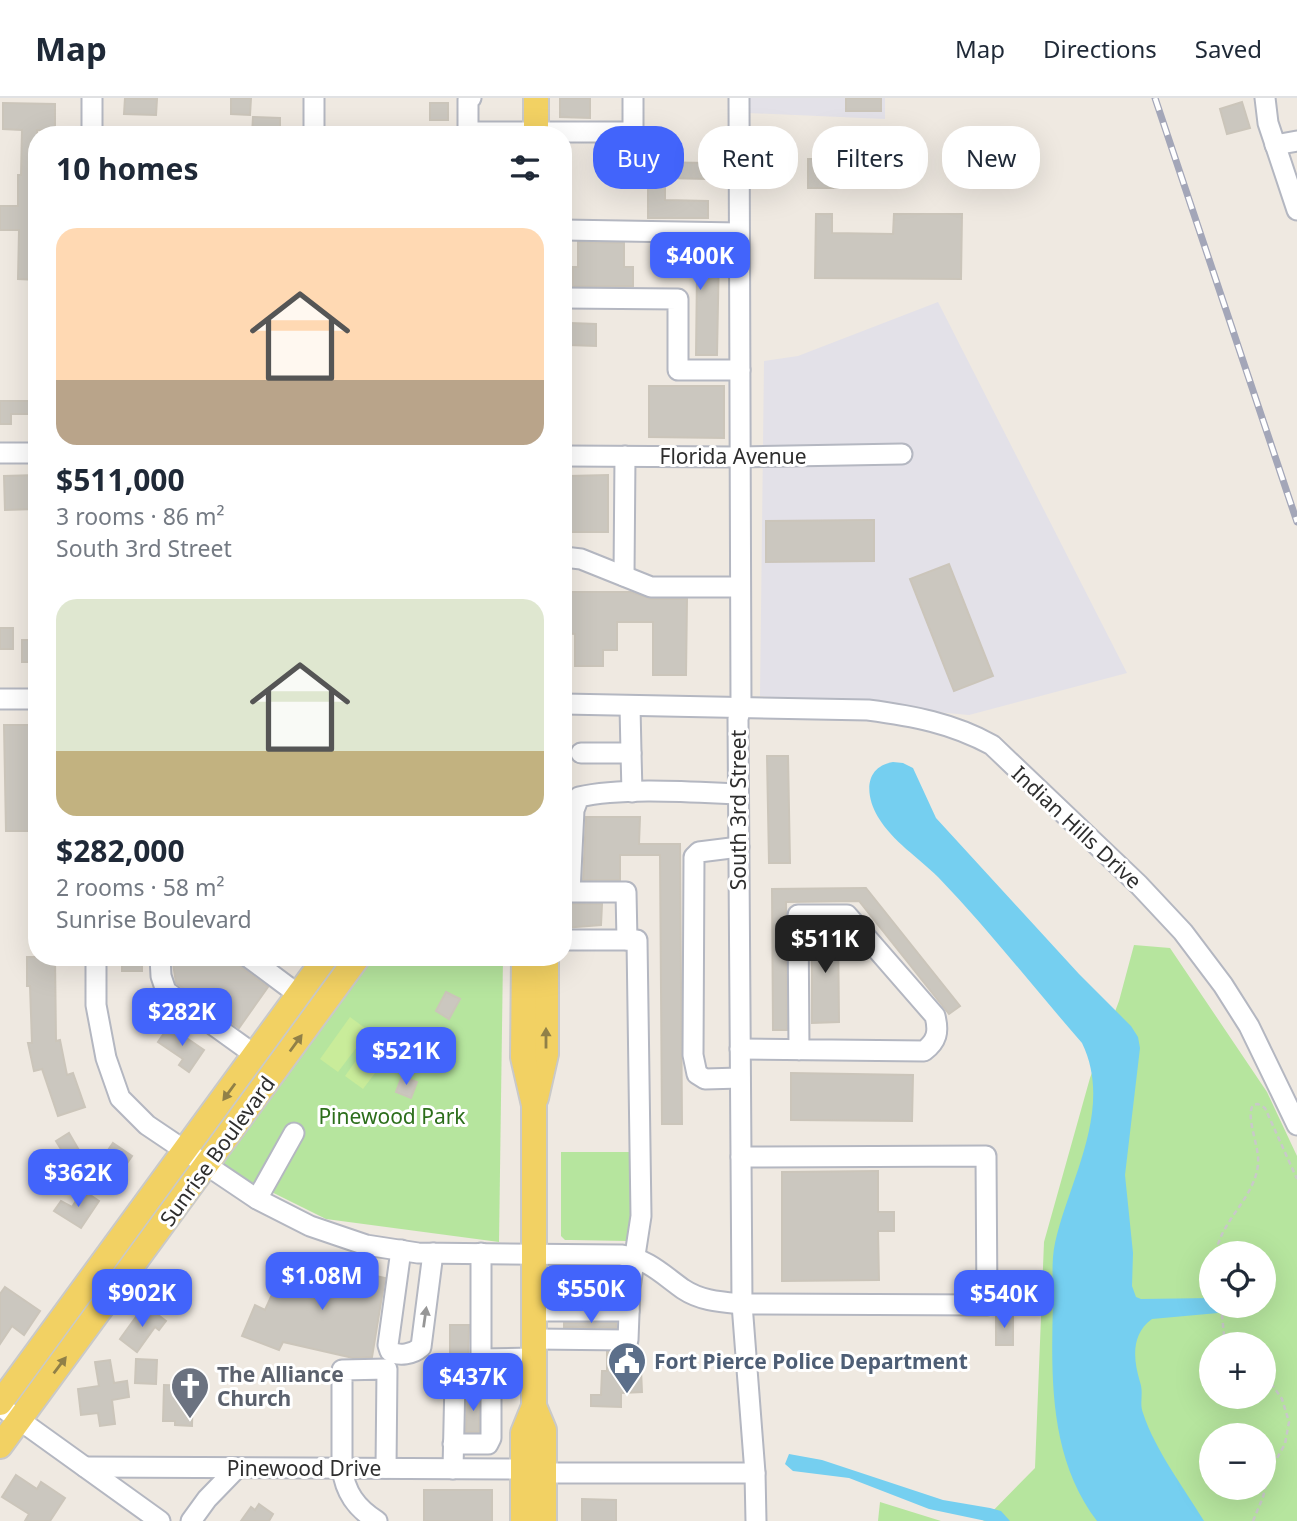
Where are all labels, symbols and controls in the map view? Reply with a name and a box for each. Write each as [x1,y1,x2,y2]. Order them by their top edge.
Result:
text: Map [35,26,107,71]
text: Map [955,32,1005,65]
text: Directions [1043,32,1157,65]
text: Saved [1195,32,1262,65]
chip: Buy [593,126,684,189]
chip: Rent [698,126,798,189]
chip: Filters [812,126,928,189]
chip: New [942,126,1040,189]
text: 10 homes [56,148,199,189]
icon: filters [506,149,544,187]
pin: $400K [651,232,749,292]
text: $400K [666,239,734,271]
icon: home [237,273,363,399]
street label: Florida Avenue [660,442,807,470]
text: $511,000 [56,459,185,500]
text: 3 rooms · 86 m² [56,500,225,532]
text: South 3rd Street [56,532,232,564]
icon: home [237,644,363,770]
street label: South 3rd Street [724,729,752,890]
street label: Indian Hills Drive [1006,759,1148,895]
text: $282,000 [56,830,185,871]
text: 2 rooms · 58 m² [56,871,225,903]
text: Sunrise Boulevard [56,903,252,935]
pin: $511K [776,916,874,975]
text: $511K [791,922,859,954]
pin: $282K [133,988,231,1048]
text: $282K [148,995,216,1027]
one-way arrow [540,1027,552,1049]
pin: $521K [357,1028,455,1087]
one-way arrow [288,1034,302,1052]
text: $521K [372,1034,440,1066]
street label: Sunrise Boulevard [153,1070,281,1232]
one-way arrow [222,1083,236,1101]
park label: Pinewood Park [318,1102,466,1130]
pin: $362K [29,1150,127,1209]
text: $362K [44,1156,112,1188]
map controls [1199,1241,1276,1500]
button: locate [1199,1241,1276,1318]
pin: $1.08M [265,1252,379,1312]
text: $1.08M [282,1259,362,1291]
pin: $550K [542,1266,640,1325]
pin: $902K [93,1270,191,1329]
pin: $540K [955,1270,1053,1330]
text: $550K [557,1272,625,1304]
text: $902K [108,1276,176,1308]
text: $540K [970,1277,1038,1309]
one-way arrow [420,1306,431,1328]
button: + [1199,1332,1276,1409]
public building icon: Fort Pierce Police Department [606,1340,648,1395]
place label: Fort Pierce Police Department [654,1347,968,1375]
pin: $437K [424,1354,522,1413]
one-way arrow [53,1357,68,1375]
place label: The Alliance Church [217,1360,344,1412]
text: $437K [439,1360,507,1392]
church icon: The Alliance Church [169,1365,211,1420]
button: − [1199,1423,1276,1500]
street label: Pinewood Drive [227,1454,381,1482]

